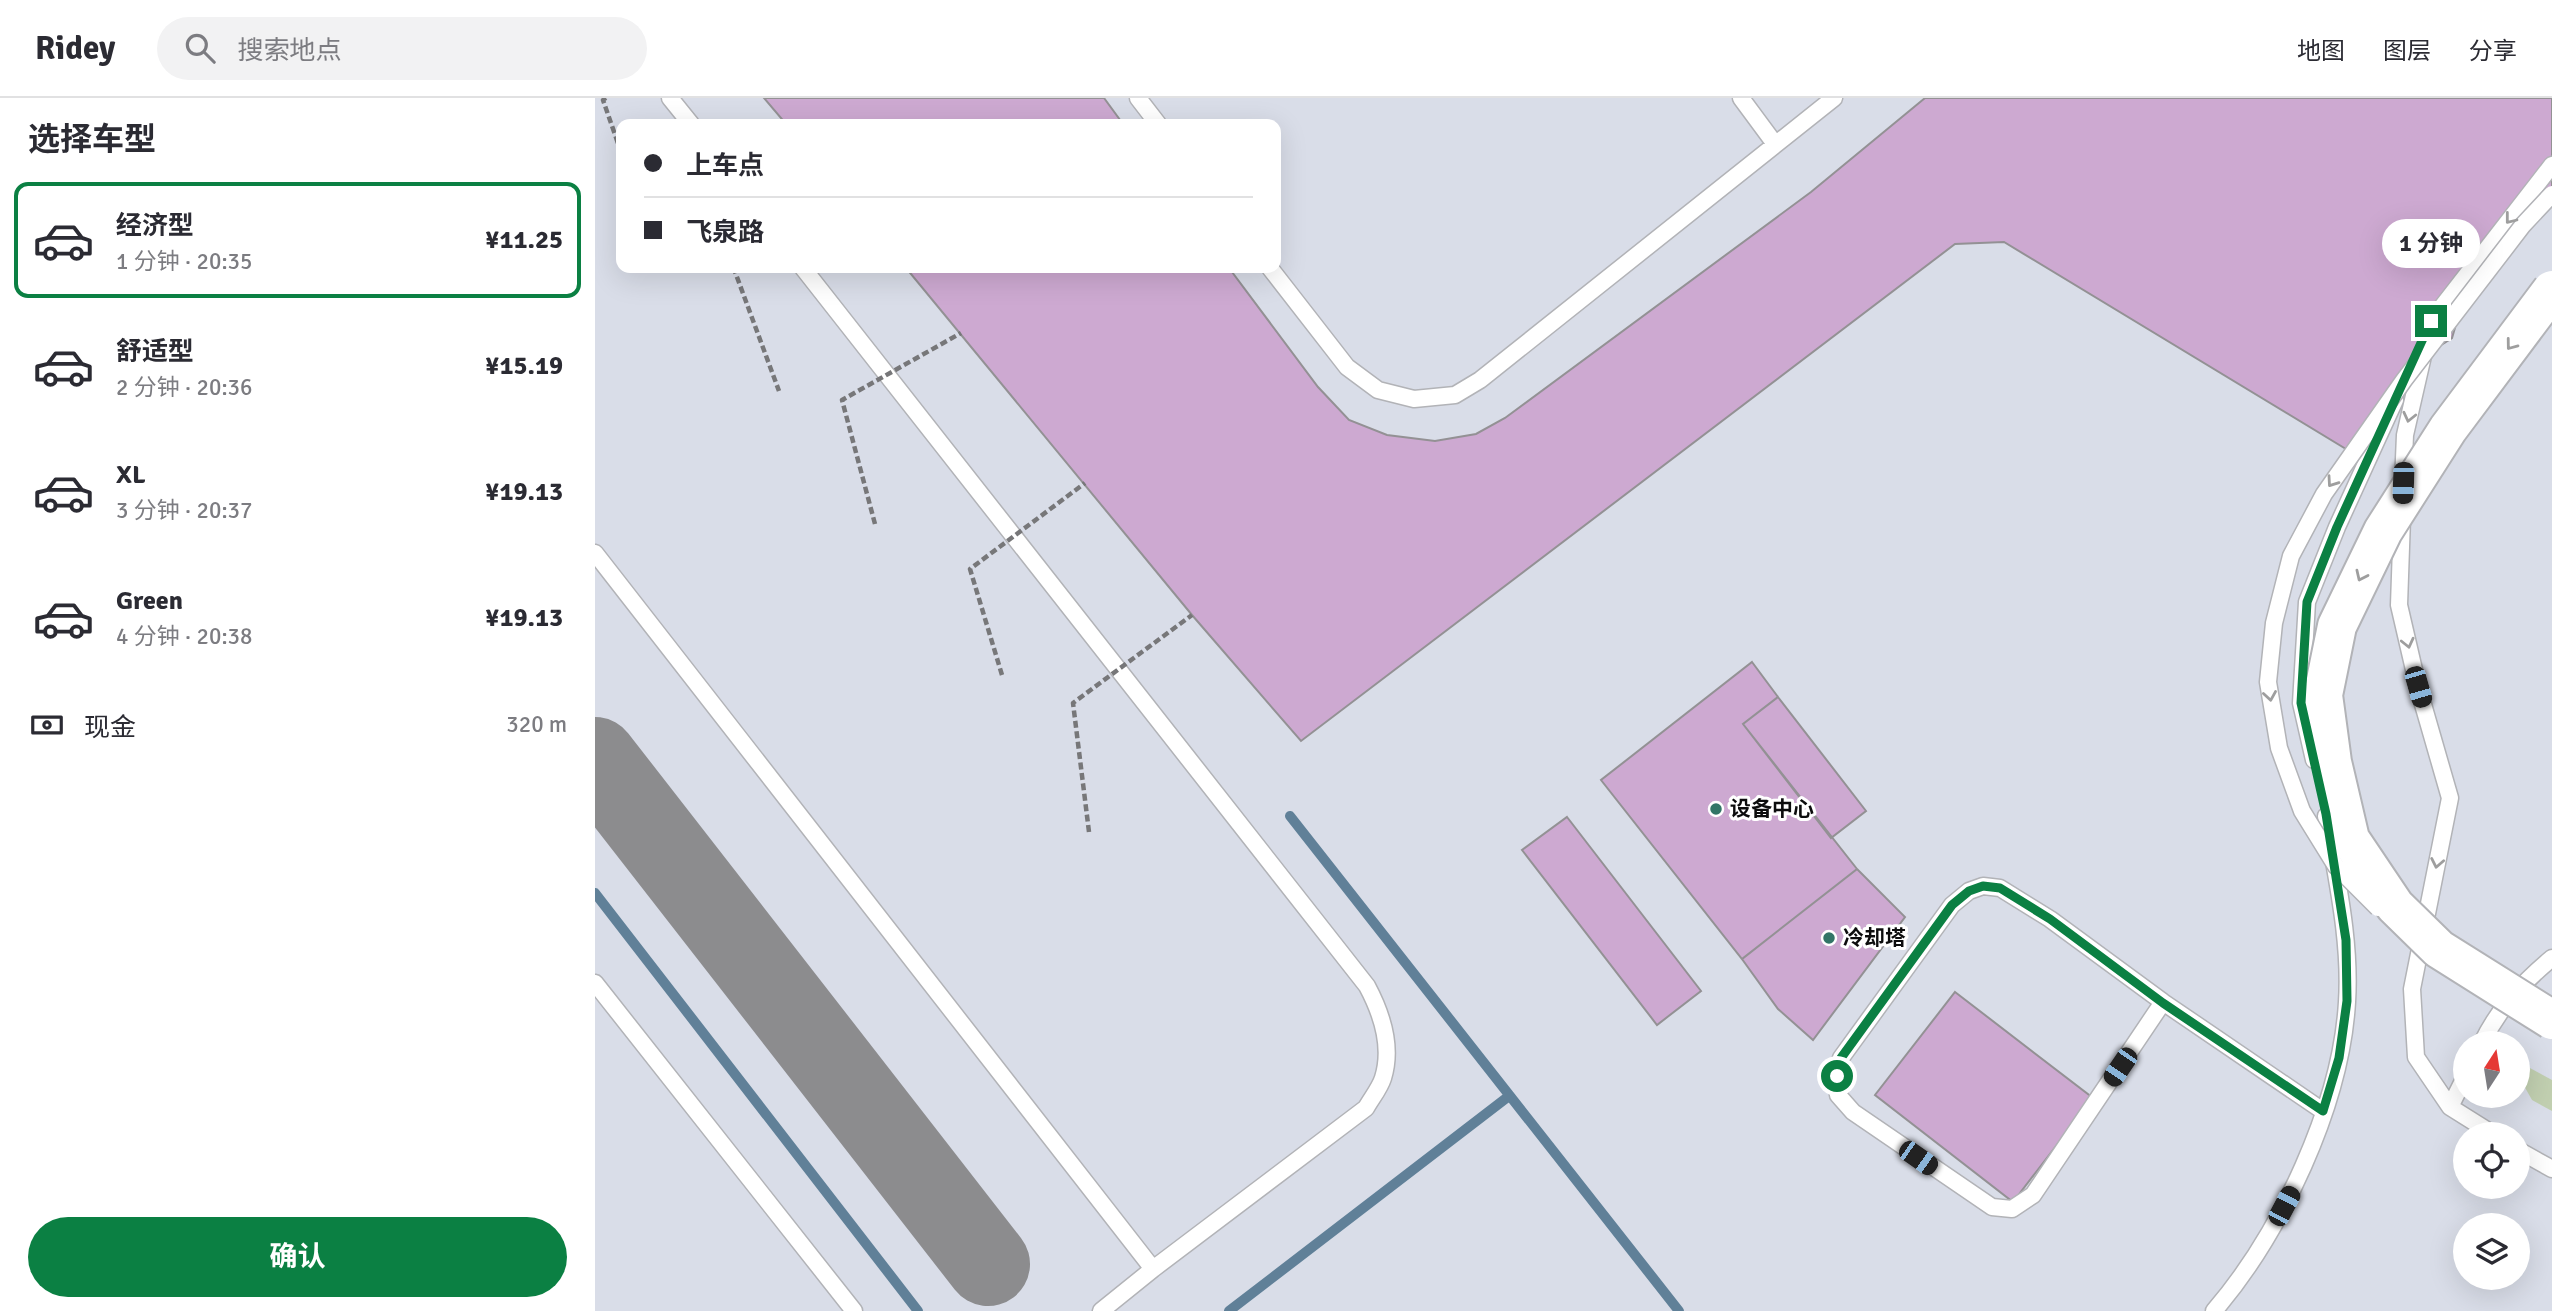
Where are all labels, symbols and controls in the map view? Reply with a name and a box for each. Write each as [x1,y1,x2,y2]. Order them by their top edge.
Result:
search box [157,17,647,80]
text: Ridey [35,28,115,69]
icon: search [181,29,219,67]
text: 搜索地点 [237,35,341,67]
text: 地图 [2297,36,2345,66]
text: 图层 [2383,36,2431,66]
text: 分享 [2469,36,2517,66]
text: 选择车型 [28,120,156,159]
text: 上车点 [686,150,764,182]
icon: car [32,209,95,272]
text: 经济型 [116,210,194,242]
one-way arrow [2505,211,2518,223]
text: 飞泉路 [686,217,764,249]
callout: 1 分钟 [2382,220,2480,268]
text: ¥11.25 [485,224,563,256]
text: 1 分钟 [2399,229,2463,258]
text: 1 分钟 · 20:35 [116,247,252,276]
route end [2415,305,2447,337]
icon: car [32,335,95,398]
text: 舒适型 [116,336,194,368]
one-way arrow [2507,337,2519,350]
text: ¥15.19 [485,350,563,382]
text: 2 分钟 · 20:36 [116,373,252,402]
one-way arrow [2403,411,2417,423]
text: XL [116,459,146,491]
icon: car [32,461,95,524]
car [2392,462,2415,504]
one-way arrow [2328,474,2340,487]
text: ¥19.13 [485,476,563,508]
text: 3 分钟 · 20:37 [116,496,252,525]
one-way arrow [2355,569,2369,581]
text: Green [116,585,183,617]
icon: car [32,587,95,650]
text: ¥19.13 [485,602,563,634]
text: 4 分钟 · 20:38 [116,622,252,651]
one-way arrow [2400,637,2414,649]
car [2403,664,2434,710]
one-way arrow [2262,690,2277,702]
icon: cash [28,706,66,744]
text: 320 m [506,710,567,739]
text: 现金 [84,712,136,744]
place label: 设备中心 [1730,796,1814,822]
marker: 设备中心 [1708,801,1724,817]
one-way arrow [2431,857,2446,869]
place label: 冷却塔 [1843,925,1906,951]
marker: 冷却塔 [1821,930,1837,946]
north arrow [2453,1031,2531,1108]
map controls [2453,1031,2530,1290]
car [2100,1044,2141,1090]
route start [1821,1060,1853,1092]
button: locate [2453,1122,2530,1199]
car [1895,1137,1942,1179]
car [2265,1183,2304,1229]
button: layers [2453,1213,2530,1290]
button: 确认 [28,1217,567,1297]

